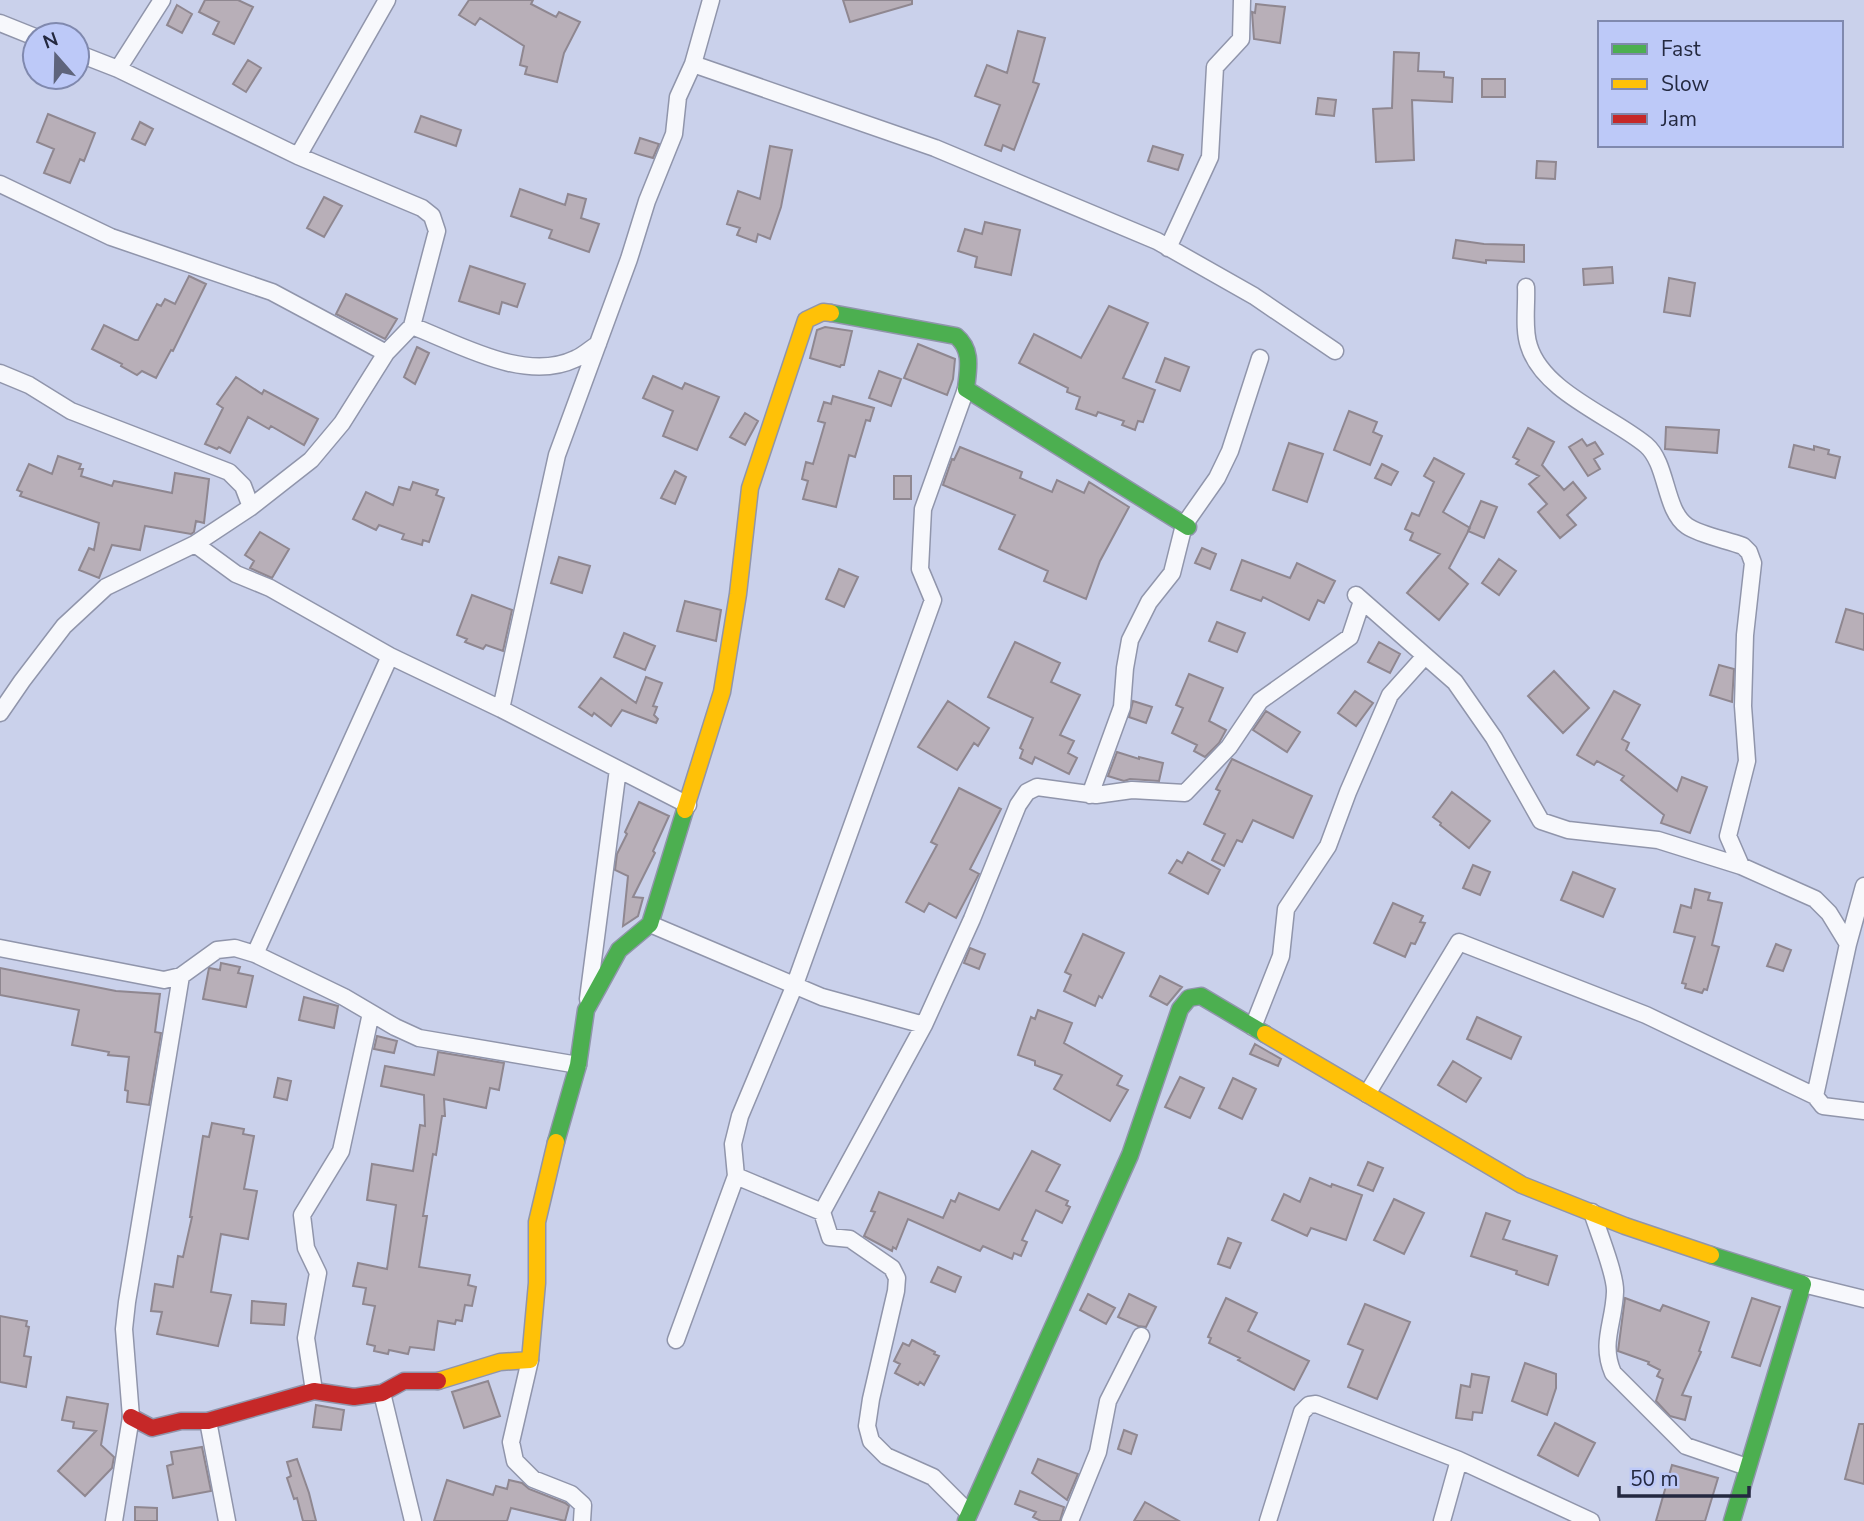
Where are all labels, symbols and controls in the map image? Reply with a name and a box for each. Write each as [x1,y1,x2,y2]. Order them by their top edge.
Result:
north arrow [21,21,91,91]
legend [1598,21,1843,147]
text: N [39,26,62,56]
text: Fast [1661,35,1701,63]
text: Slow [1661,70,1710,98]
text: Jam [1660,105,1697,133]
scale bar [1619,1454,1748,1498]
text: 50 m [1630,1465,1679,1493]

